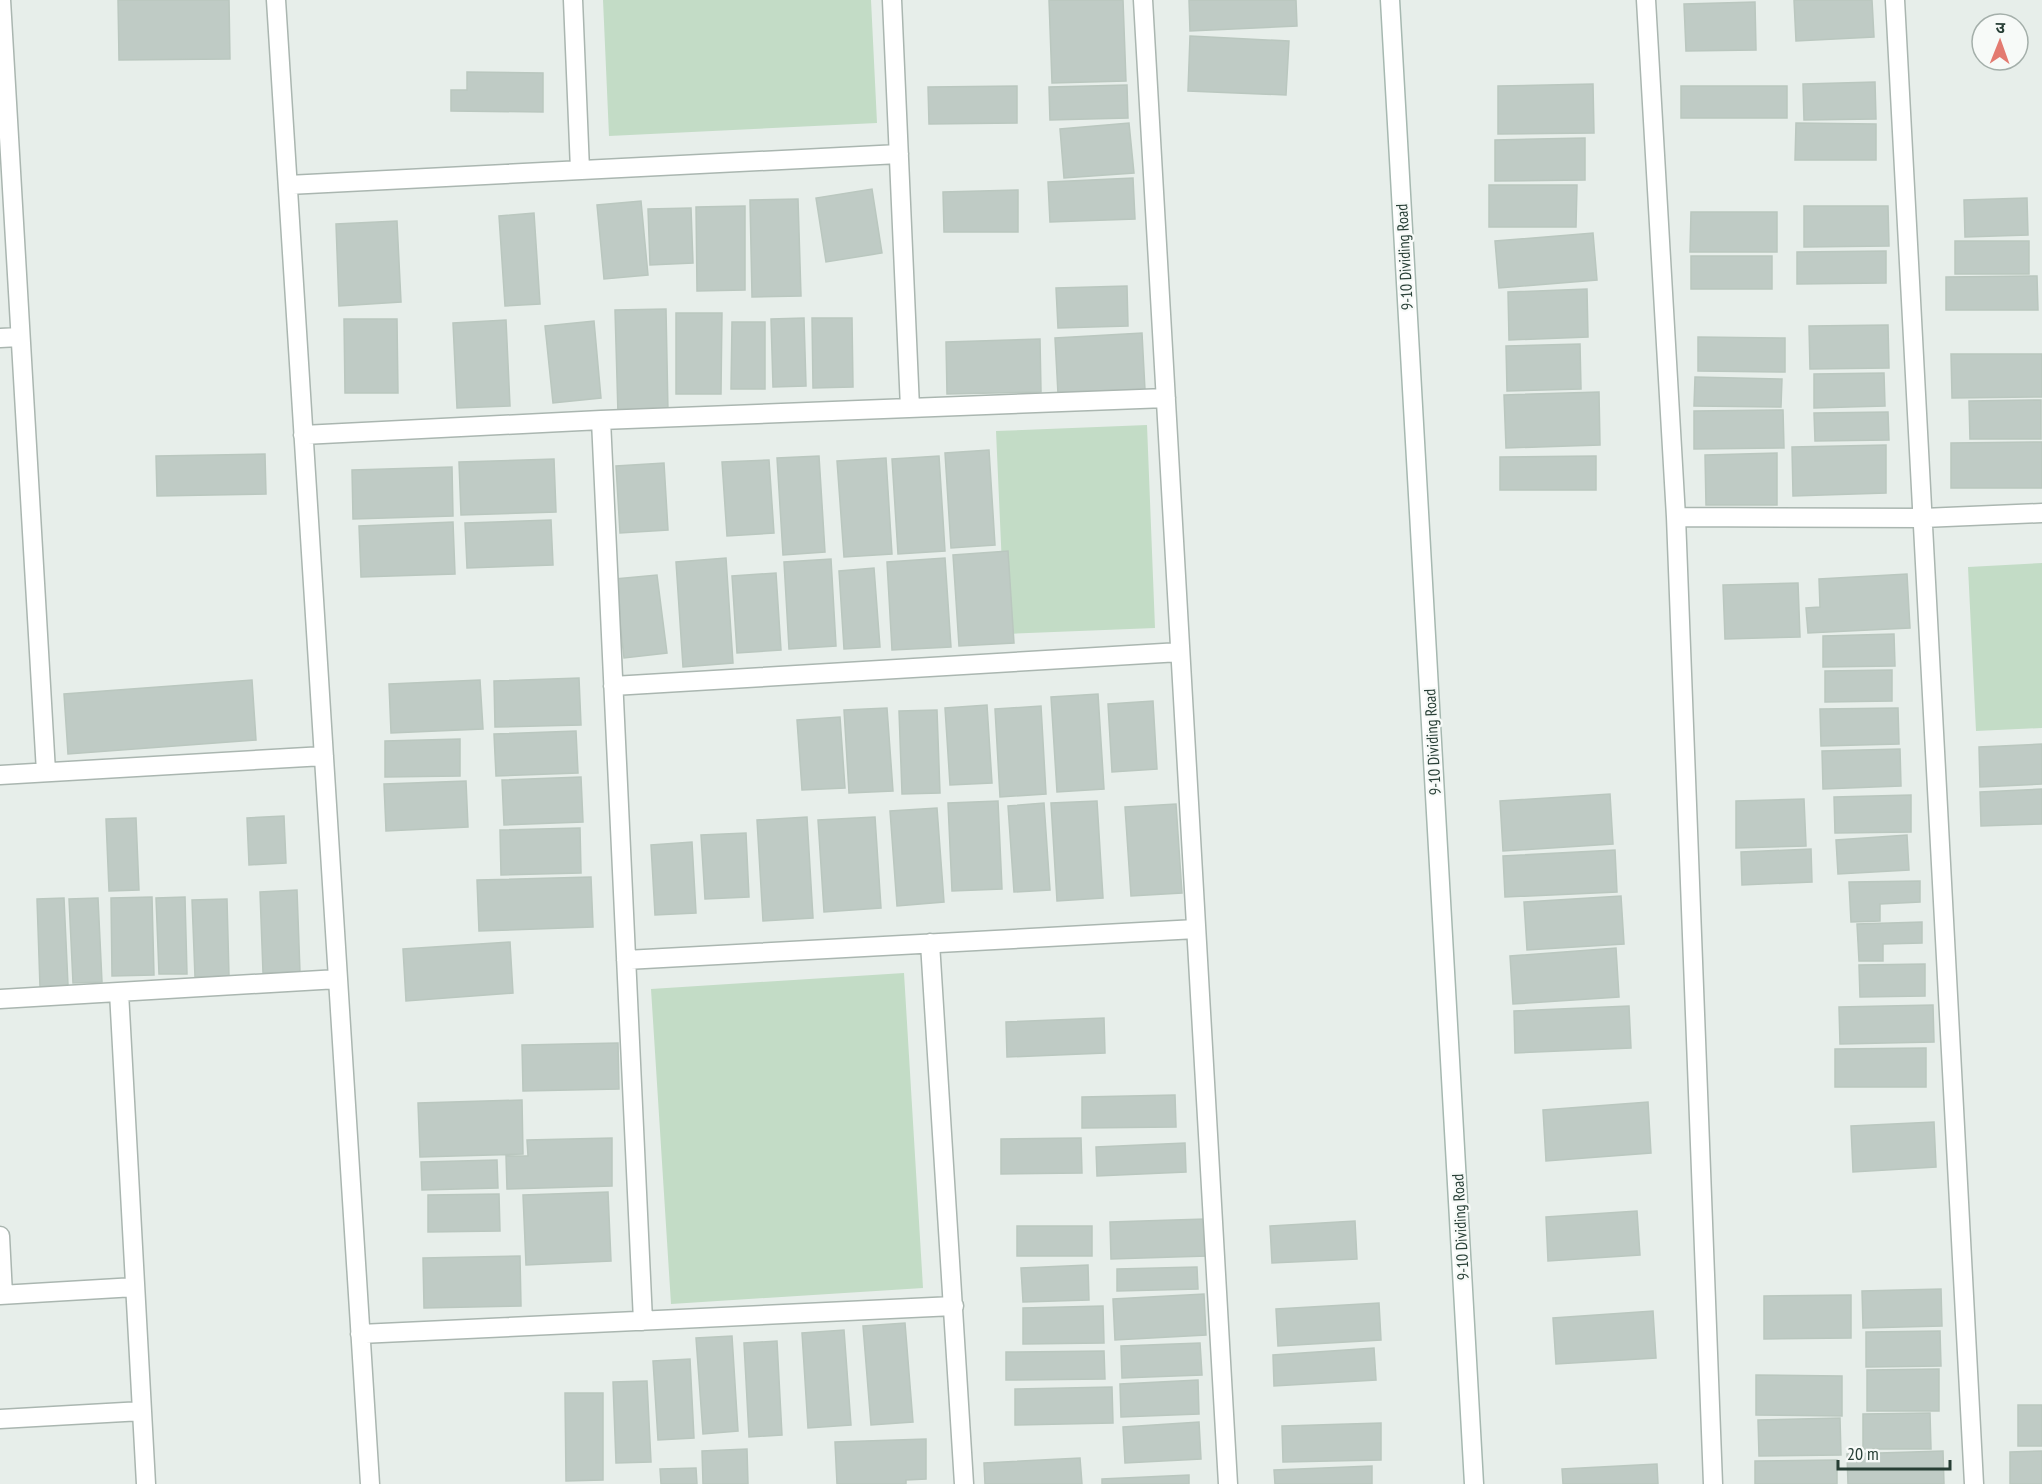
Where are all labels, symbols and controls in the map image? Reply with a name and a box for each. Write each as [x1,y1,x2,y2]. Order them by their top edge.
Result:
north arrow [1970,12,2030,72]
text: उ [1995,17,2006,37]
street label: 9-10 Dividing Road [1391,203,1417,311]
street label: 9-10 Dividing Road [1419,688,1445,796]
street label: 9-10 Dividing Road [1447,1173,1473,1281]
scale bar [1838,1433,1950,1471]
text: 20 m [1847,1442,1879,1465]

